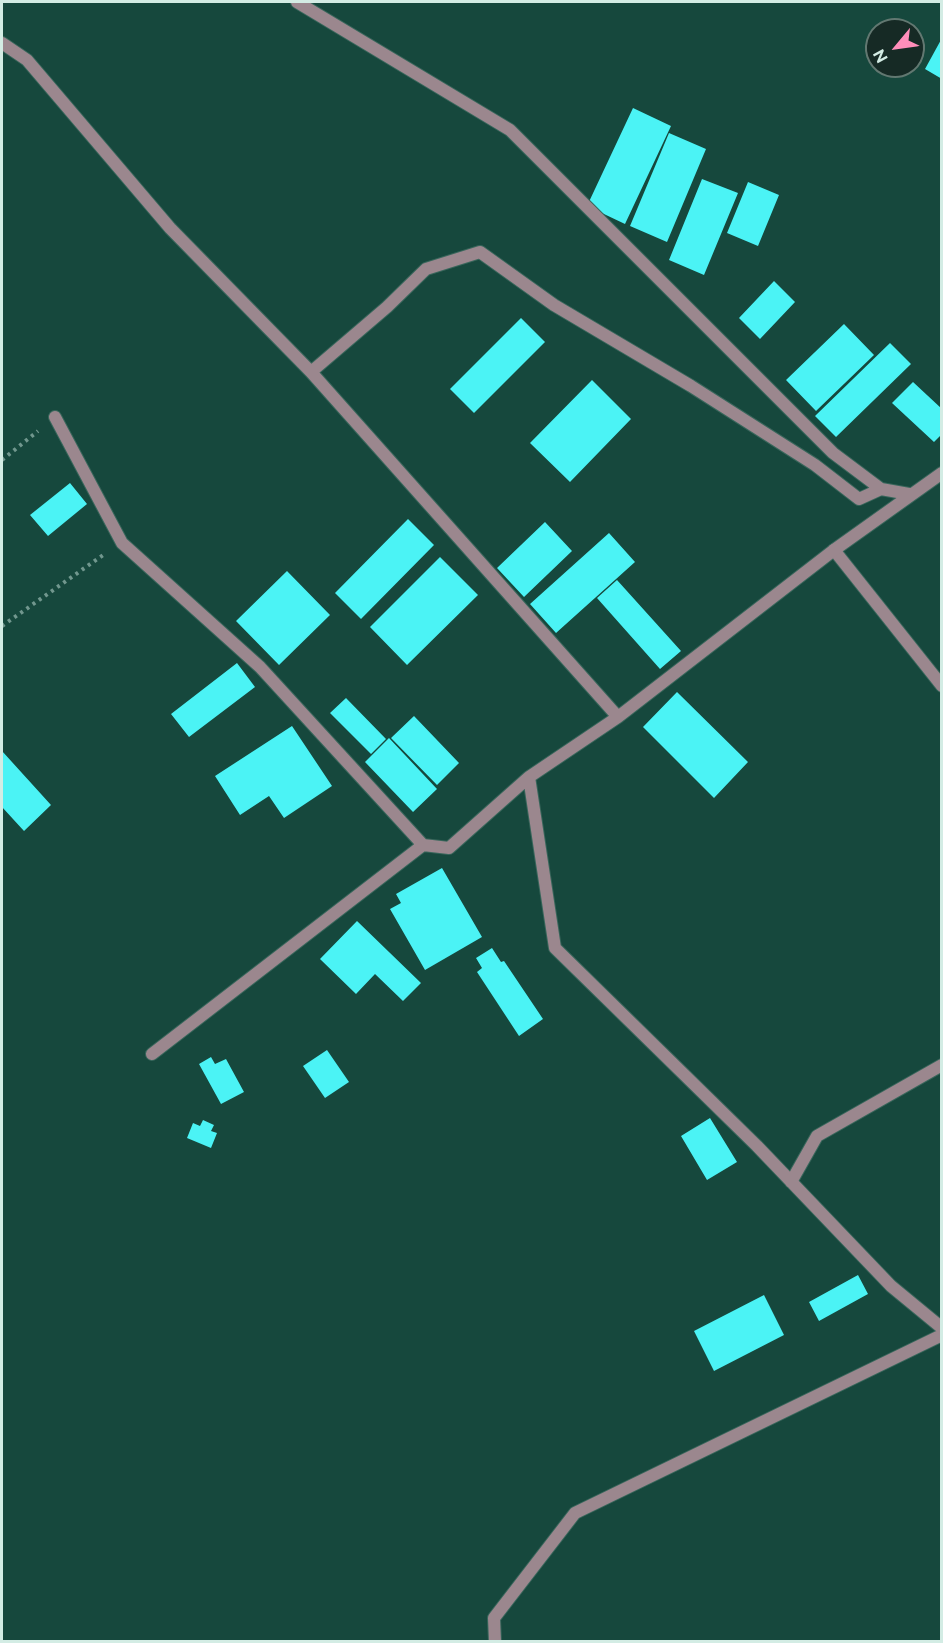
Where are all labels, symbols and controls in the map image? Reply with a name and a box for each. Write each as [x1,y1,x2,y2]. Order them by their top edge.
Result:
north arrow [865,18,925,78]
text: N [869,46,892,66]

